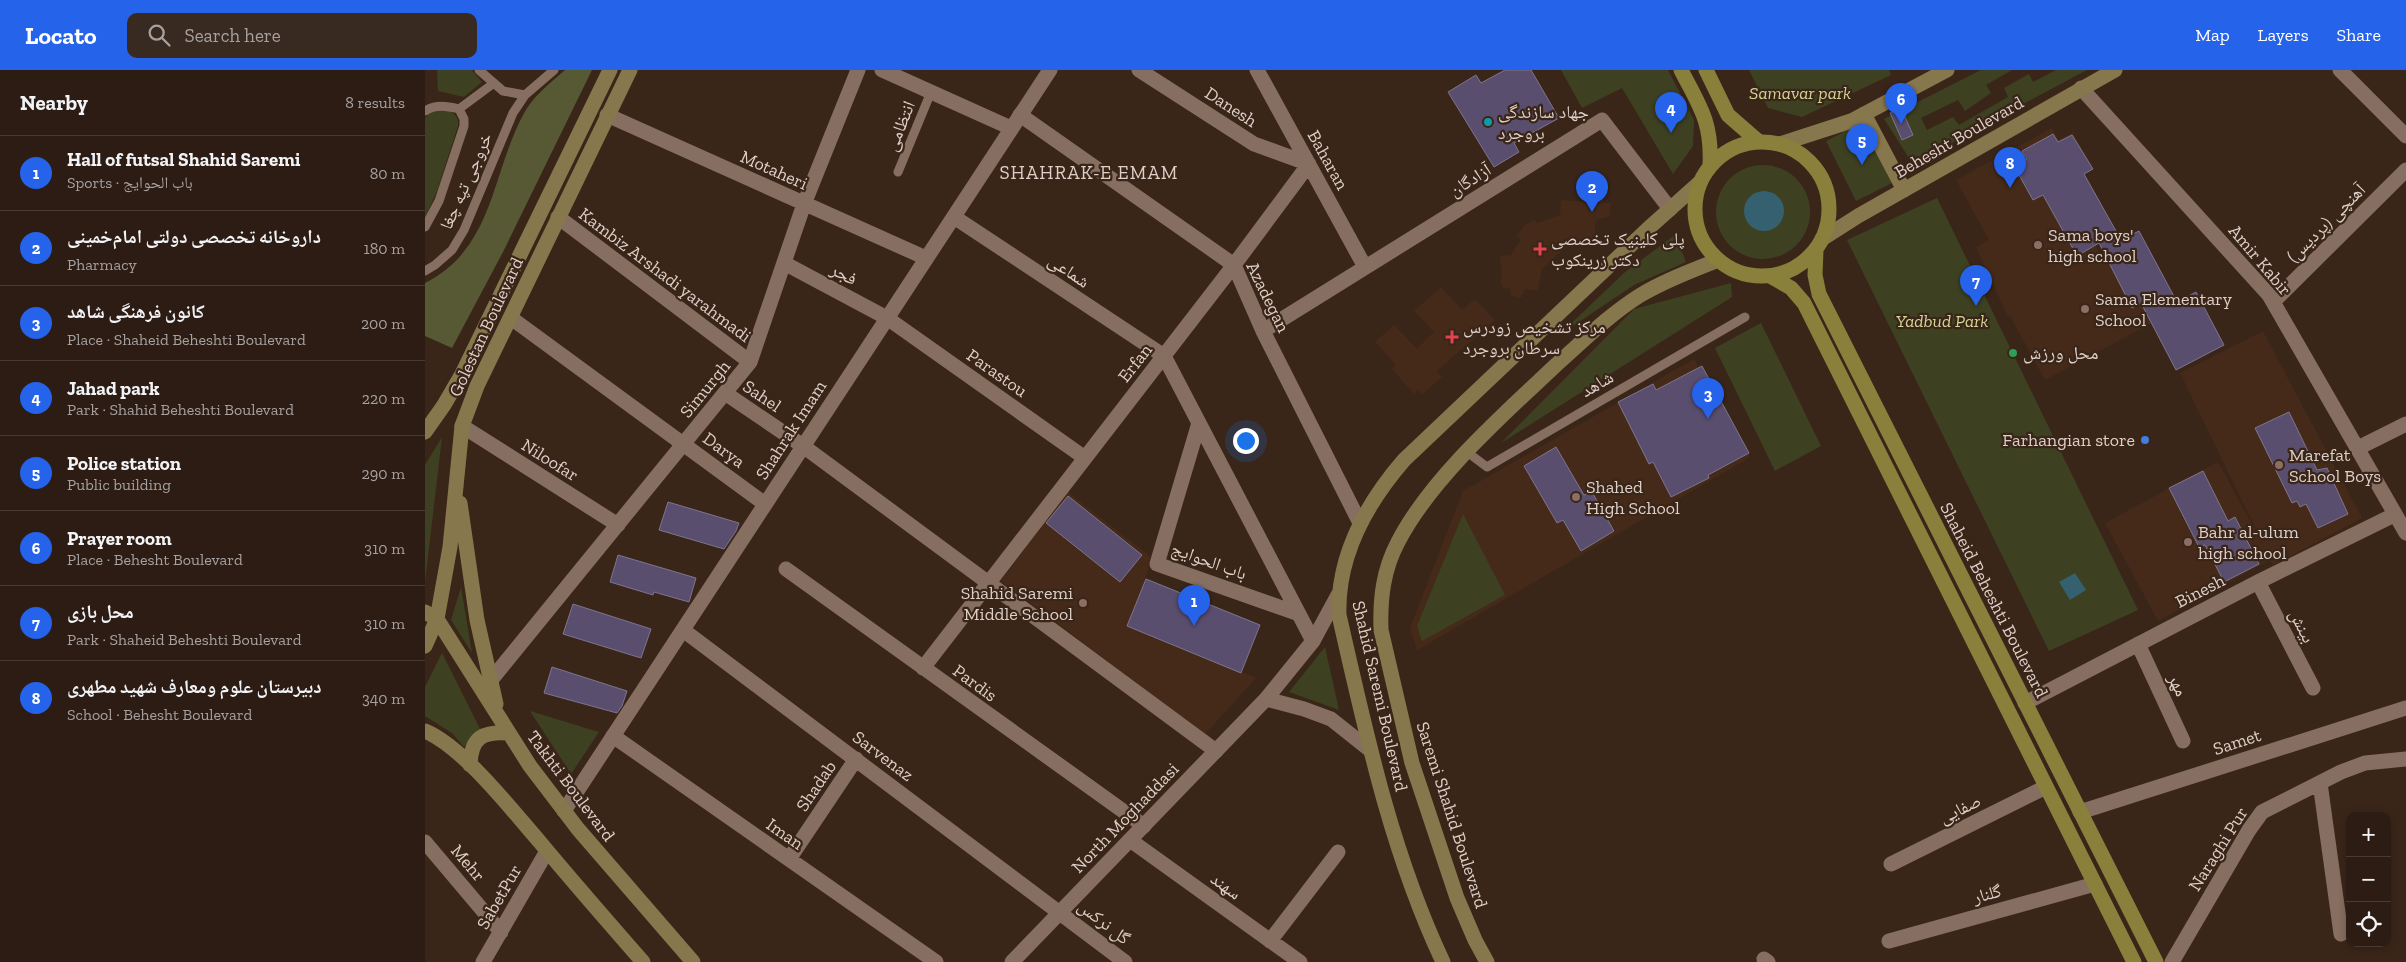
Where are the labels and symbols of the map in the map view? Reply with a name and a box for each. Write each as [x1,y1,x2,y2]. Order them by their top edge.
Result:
street label: Danesh [1201,82,1261,132]
park label: Samavar park [1749,82,1851,104]
pin: 6 [1885,83,1917,124]
street label: Behesht Boulevard [1891,91,2027,183]
pin: 4 [1655,92,1687,133]
street label: انتظامی [880,98,920,154]
place label: جهاد سازندگی بروجرد [1498,101,1589,144]
marker: جهاد سازندگی بروجرد [1482,116,1494,128]
pin: 5 [1846,124,1878,165]
street label: Baharan [1303,126,1354,194]
street label: خروجی تپه چغا [435,129,497,233]
street label: Motaheri [737,145,811,195]
pin: 8 [1994,147,2026,188]
street label: آزادگان [1445,158,1495,201]
district label: SHAHRAK-E EMAM [999,161,1179,184]
pin: 2 [1576,171,1608,212]
street label: آهنچی (پردیس) [2282,179,2370,267]
street label: Kambiz Arshadi yarahmadi [574,203,756,347]
street label: Amir Kabir [2224,220,2296,300]
place label: Sama boys' high school [2048,224,2137,267]
place label: پلی کلینیک تخصصی دکتر زرینکوب [1551,228,1685,271]
marker: Sama boys' high school [2032,239,2044,251]
marker: پلی کلینیک تخصصی دکتر زرینکوب [1533,242,1547,256]
street label: شماعی [1044,249,1094,293]
street label: Golestan Boulevard [444,254,528,400]
street label: فجر [826,258,861,290]
street label: Azadegan [1241,258,1295,337]
pin: 7 [1960,265,1992,306]
place label: Sama Elementary School [2095,288,2233,331]
marker: Sama Elementary School [2079,303,2091,315]
park label: Yadbud Park [1896,310,1988,332]
place label: مرکز تشخیص زودرس سرطان بروجرد [1463,316,1606,359]
marker: مرکز تشخیص زودرس سرطان بروجرد [1445,330,1459,344]
street label: Erfan [1113,339,1157,387]
place label: محل ورزش [2023,342,2098,364]
street label: Parastou [962,344,1032,402]
marker: محل ورزش [2007,347,2019,359]
street label: Simurgh [675,356,735,422]
street label: شاهد [1577,366,1617,402]
street label: Sahel [739,375,786,417]
street label: Shahrak Imam [751,376,831,484]
pin: 3 [1692,378,1724,419]
street label: Darya [699,427,750,473]
your location [1233,428,1259,454]
place label: Farhangian store [2002,429,2135,451]
street label: Niloofar [517,434,583,486]
marker: Farhangian store [2139,434,2151,446]
place label: Marefat School Boys [2289,444,2381,487]
marker: Marefat School Boys [2273,459,2285,471]
place label: Shahed High School [1586,476,1680,519]
marker: Shahed High School [1570,491,1582,503]
street label: Shaheid Beheshti Boulevard [1935,499,2053,701]
place label: Bahr al-ulum high school [2198,521,2299,564]
marker: Bahr al-ulum high school [2182,536,2194,548]
street label: باب الحوایج [1168,537,1250,586]
street label: Binesh [2172,569,2228,613]
place label: Shahid Saremi Middle School [961,582,1073,625]
pin: 1 [1178,585,1210,626]
marker: Shahid Saremi Middle School [1077,597,1089,609]
street label: Shahid Saremi Boulevard [1347,599,1413,794]
street label: بینش [2284,605,2320,647]
street label: Pardis [949,660,1001,706]
street label: مهر [2163,669,2193,700]
street label: Saremi Shahid Boulevard [1411,719,1493,911]
street label: Samet [2210,724,2264,760]
street label: Takhti Boulevard [522,726,620,846]
street label: Sarvenaz [848,726,918,786]
street label: Shadab [791,756,841,816]
street label: North Moghaddasi [1067,758,1183,878]
street label: صفایی [1935,789,1985,829]
street label: Naraghi Pur [2184,803,2252,895]
street label: Iman [762,813,808,855]
street label: Mehr [446,840,490,886]
street label: SabetPur [472,861,526,933]
street label: سهند [1206,868,1246,904]
street label: گلنار [1969,880,2004,909]
street label: گل نرکس [1074,895,1135,950]

